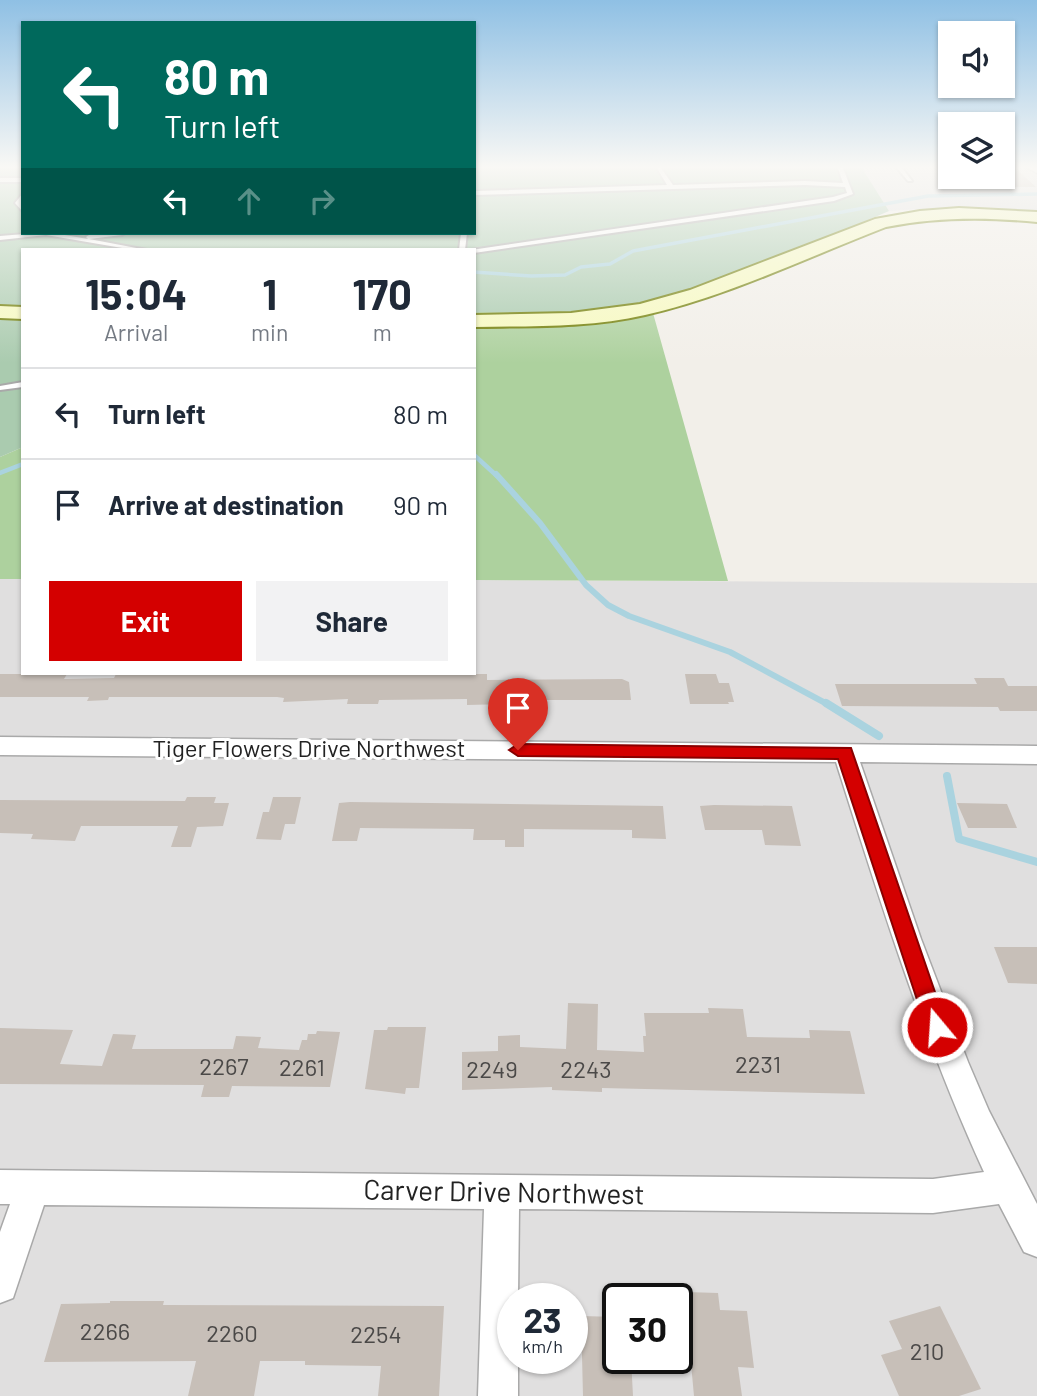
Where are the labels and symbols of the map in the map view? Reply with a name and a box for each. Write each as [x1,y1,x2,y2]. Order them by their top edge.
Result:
pin [488,678,548,750]
street label: Tiger Flowers Drive Northwest [153,733,465,762]
position arrow [900,990,974,1064]
house number: 2231 [735,1049,781,1078]
house number: 2267 [199,1051,249,1080]
house number: 2261 [279,1052,325,1081]
house number: 2249 [466,1054,518,1083]
house number: 2243 [560,1054,612,1083]
street label: Carver Drive Northwest [363,1172,645,1210]
speed limit sign: 30 [602,1283,693,1374]
house number: 2266 [80,1316,130,1345]
house number: 2260 [206,1318,258,1347]
house number: 2254 [350,1319,402,1348]
house number: 210 [910,1336,944,1365]

